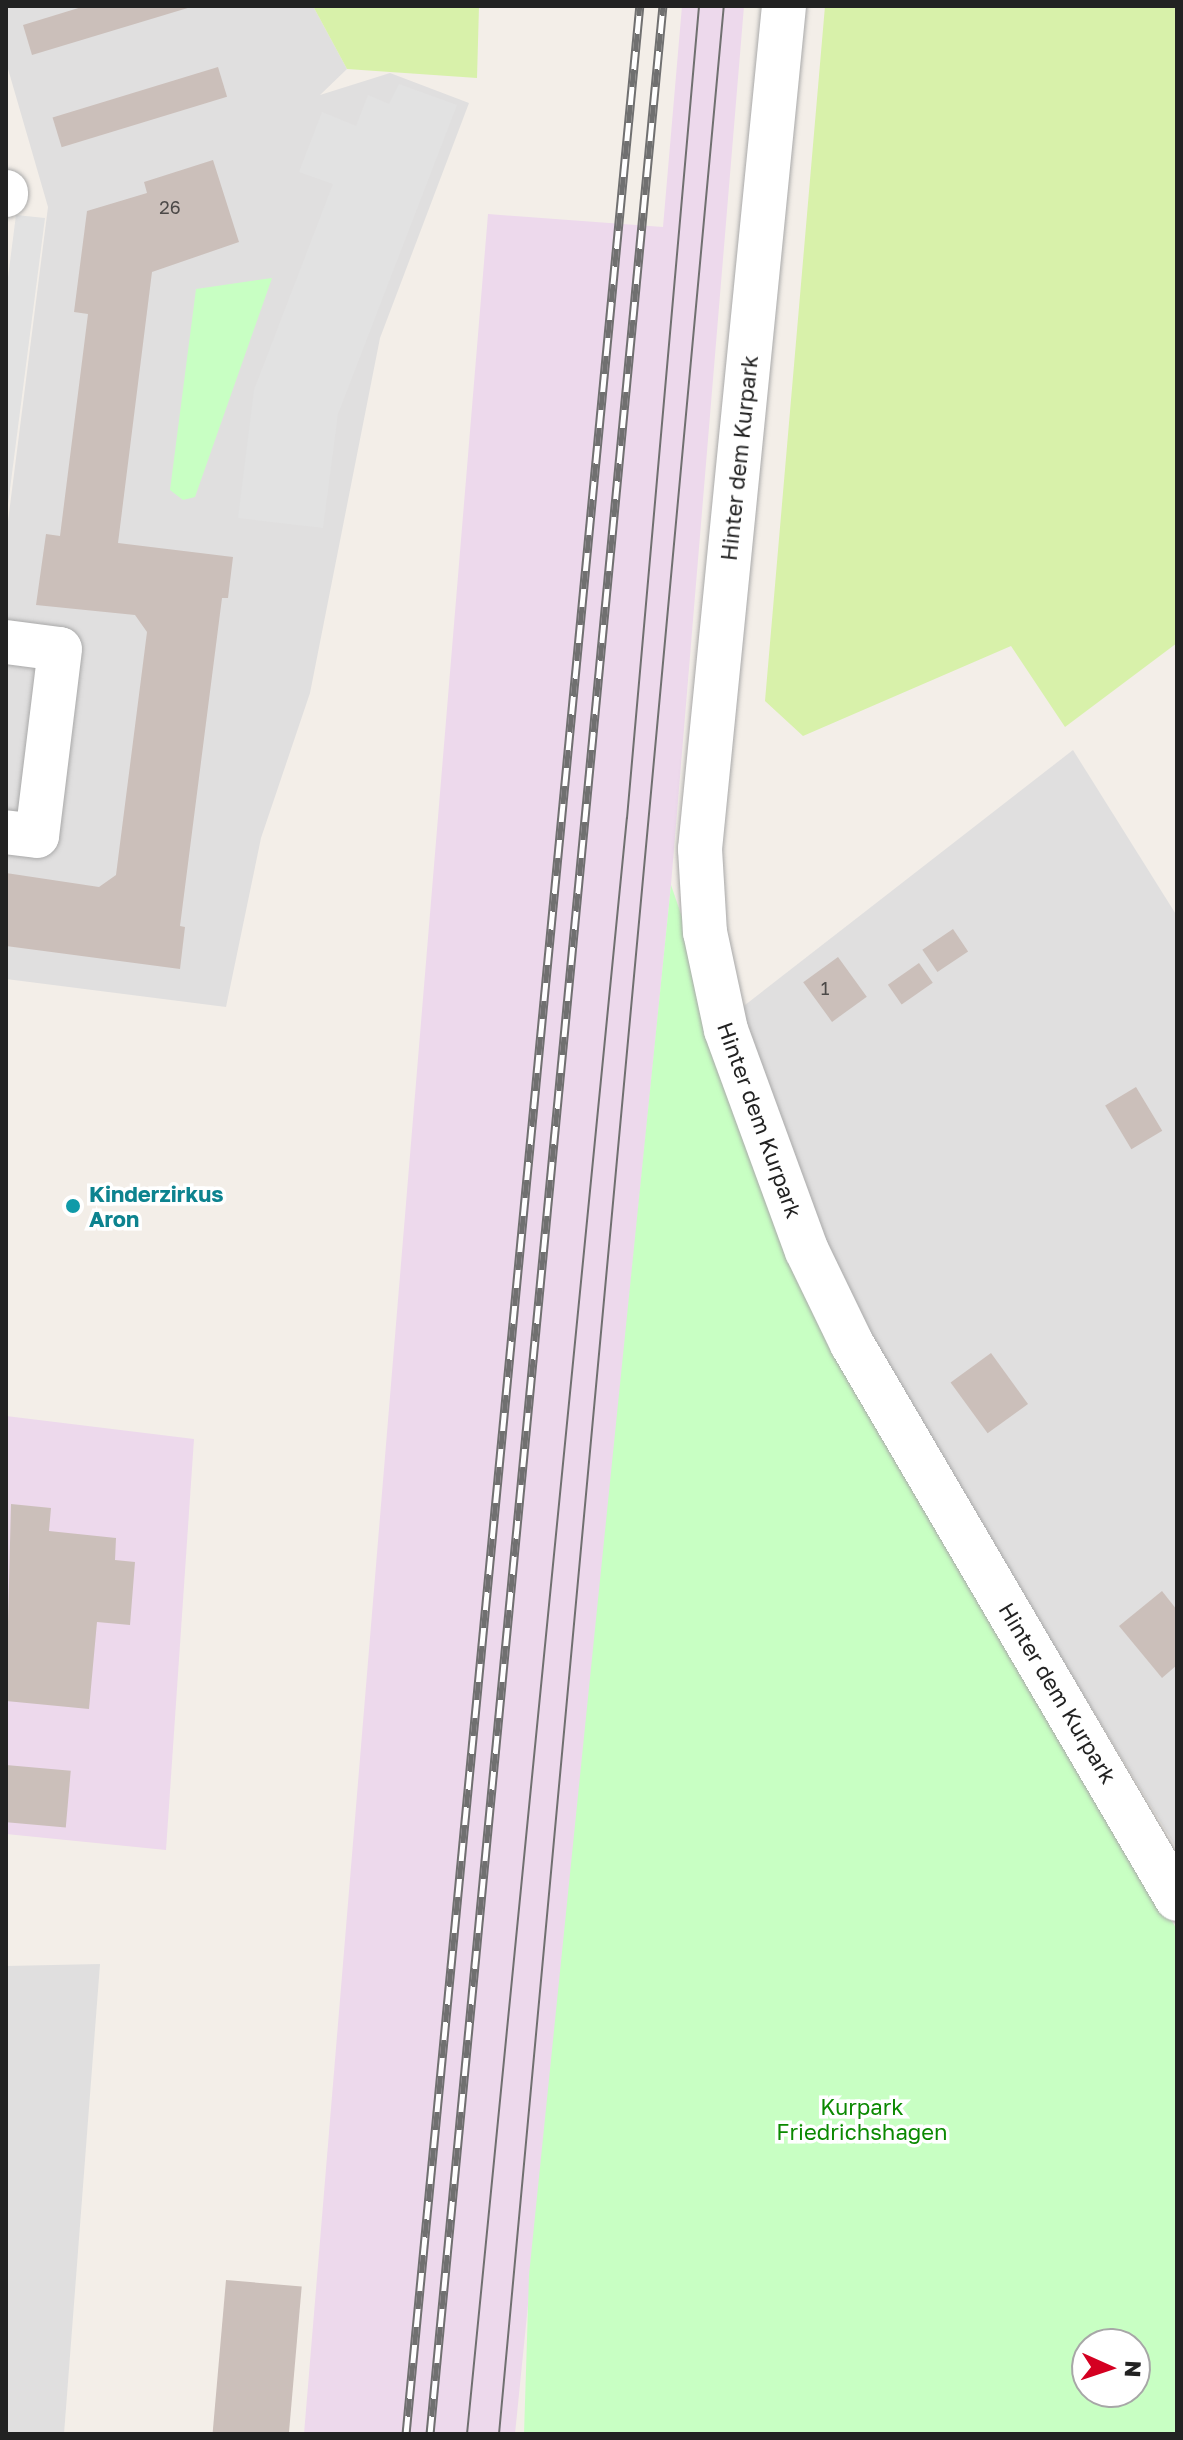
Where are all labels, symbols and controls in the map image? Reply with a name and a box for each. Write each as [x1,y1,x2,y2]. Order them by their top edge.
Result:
house number: 26 [159,196,181,218]
street label: Hinter dem Kurpark [715,354,763,562]
house number: 1 [821,977,829,999]
street label: Hinter dem Kurpark [712,1018,808,1222]
place label: Kinderzirkus Aron [89,1180,224,1232]
marker: Kinderzirkus Aron [64,1197,82,1215]
street label: Hinter dem Kurpark [994,1598,1122,1788]
park label: Kurpark Friedrichshagen [776,2093,948,2144]
north arrow [1071,2328,1151,2408]
text: N [1120,2360,1147,2378]

